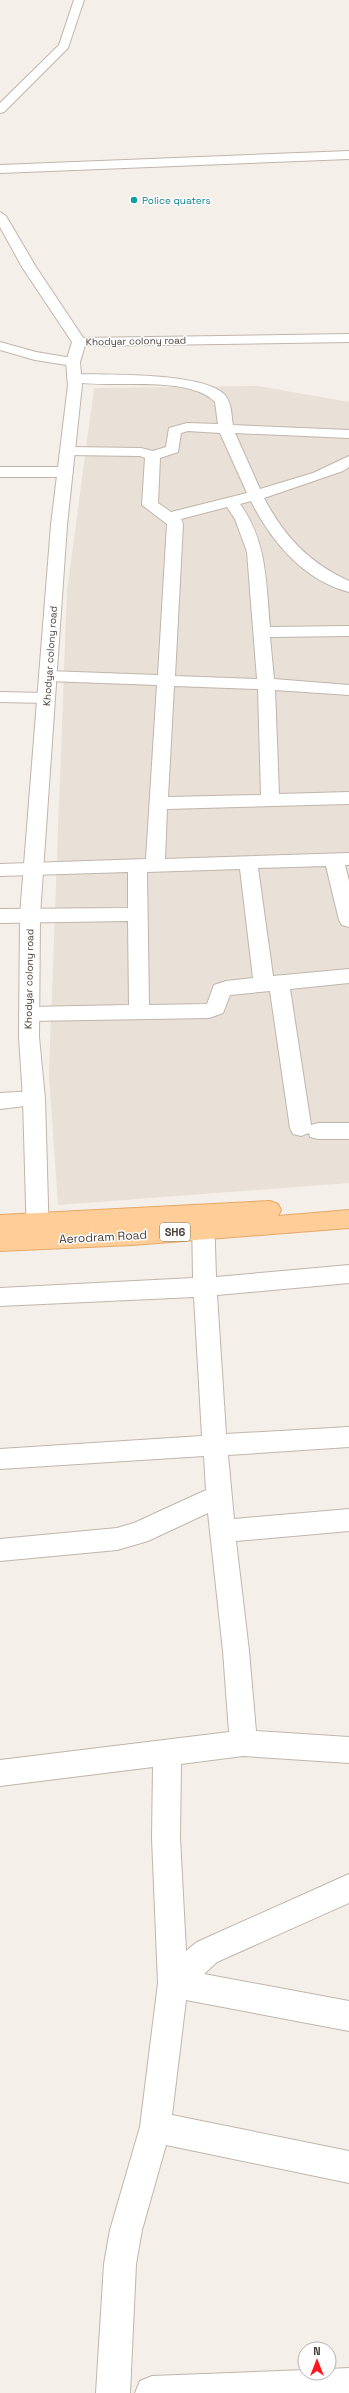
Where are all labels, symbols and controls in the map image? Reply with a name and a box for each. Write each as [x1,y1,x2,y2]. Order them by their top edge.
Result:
place label: Police quaters [142,194,211,207]
marker: Police quaters [129,195,139,205]
street label: Khodyar colony road [86,334,186,348]
street label: Khodyar colony road [40,605,60,707]
street label: Khodyar colony road [22,929,36,1029]
road number: SH6 [160,1223,190,1241]
street label: Aerodram Road [59,1227,147,1247]
north arrow [297,2341,337,2381]
text: N [313,2344,321,2358]

